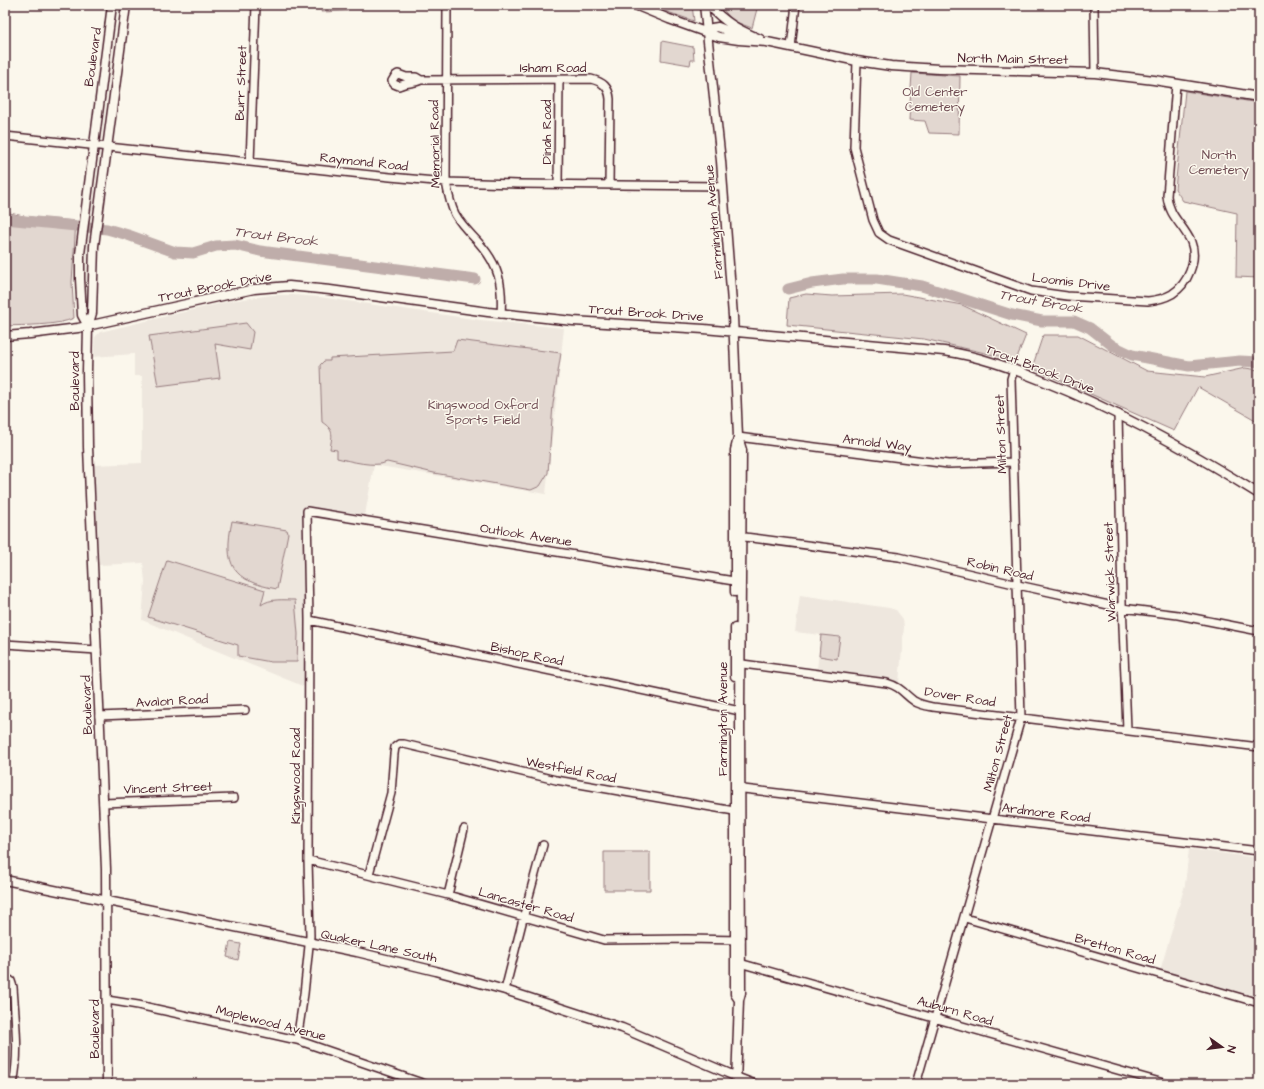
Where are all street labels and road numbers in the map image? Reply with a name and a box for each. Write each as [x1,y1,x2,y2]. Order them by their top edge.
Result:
street label: Boulevard [80,26,106,88]
street label: Burr Street [231,44,251,121]
street label: North Main Street [958,49,1069,69]
street label: Isham Road [520,59,587,77]
street label: Memorial Road [425,99,445,188]
street label: Dinah Road [538,99,556,165]
street label: Raymond Road [319,148,409,177]
street label: Farmington Avenue [700,164,729,280]
street label: Trout Brook Drive [157,267,273,307]
street label: Loomis Drive [1031,268,1111,296]
street label: Trout Brook Drive [588,300,704,326]
street label: Trout Brook Drive [983,340,1097,398]
street label: Boulevard [66,351,84,411]
street label: Milton Street [991,393,1011,474]
street label: Arnold Way [841,430,912,457]
street label: Outlook Avenue [479,519,573,551]
street label: Warwick Street [1099,521,1121,622]
street label: Robin Road [965,553,1035,585]
street label: Bishop Road [489,638,565,671]
street label: Farmington Avenue [714,662,733,776]
street label: Boulevard [77,675,97,735]
street label: Dover Road [923,682,997,712]
street label: Avalon Road [135,690,209,712]
street label: Milton Street [979,712,1017,794]
street label: Kingswood Road [287,727,306,824]
street label: Westfield Road [524,752,618,788]
street label: Vincent Street [123,777,213,799]
street label: Ardmore Road [1001,799,1092,827]
street label: Lancaster Road [476,883,576,927]
street label: Quaker Lane South [319,925,439,967]
street label: Bretton Road [1073,929,1158,969]
street label: Auburn Road [915,992,995,1030]
street label: Boulevard [86,999,104,1059]
street label: Maplewood Avenue [214,1001,328,1045]

